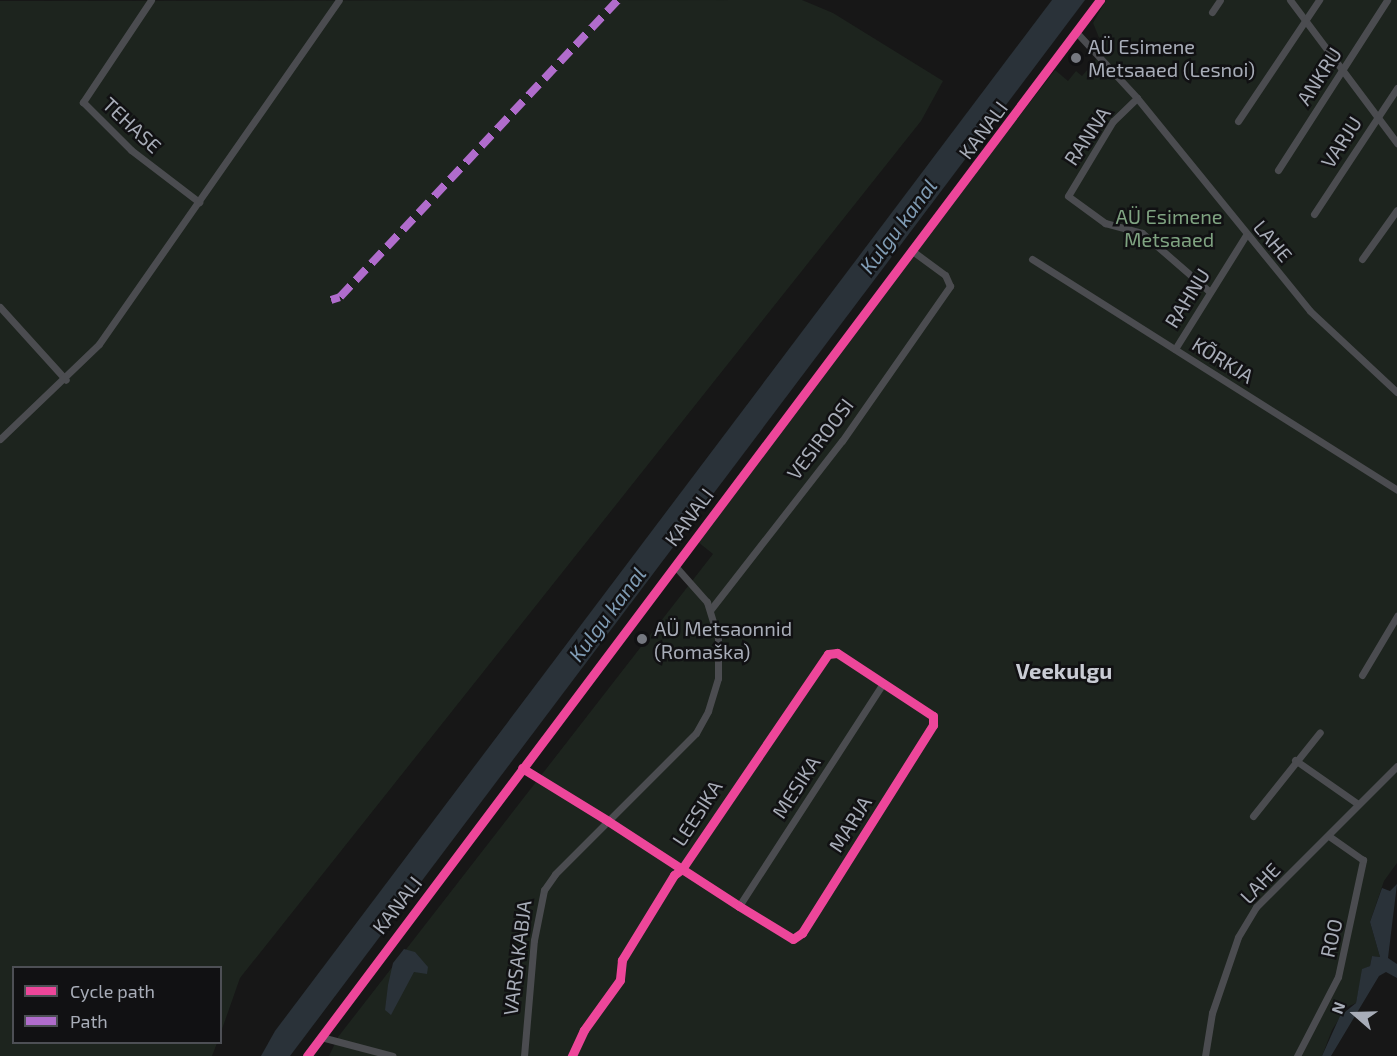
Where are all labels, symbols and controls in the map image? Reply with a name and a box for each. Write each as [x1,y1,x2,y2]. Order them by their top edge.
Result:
place label: AÜ Esimene Metsaaed (Lesnoi) [1088,34,1255,81]
street label: ANKRU [1291,43,1347,109]
marker: AÜ Esimene Metsaaed (Lesnoi) [1069,51,1083,65]
street label: TEHASE [98,92,166,158]
street label: KANALI [953,96,1013,164]
street label: RANNA [1059,102,1115,170]
street label: VARJU [1316,112,1366,172]
water label: Kulgu kanal [854,174,942,278]
park label: AÜ Esimene Metsaaed [1115,204,1223,251]
street label: LAHE [1249,215,1297,267]
street label: RAHNU [1159,264,1215,332]
street label: KÕRKJA [1188,332,1258,388]
street label: VESIROOSI [782,394,858,484]
street label: KANALI [659,483,719,551]
water label: Kulgu kanal [563,562,651,666]
place label: AÜ Metsaonnid (Romaška) [654,616,792,663]
marker: AÜ Metsaonnid (Romaška) [635,632,649,646]
district label: Veekulgu [1016,658,1112,684]
street label: MESIKA [767,751,825,823]
street label: LEESIKA [667,776,727,850]
street label: MARJA [824,792,876,856]
street label: LAHE [1235,858,1285,908]
street label: KANALI [367,871,427,939]
street label: VARSAKABJA [498,899,536,1017]
street label: ROO [1315,916,1347,960]
legend [12,966,222,1044]
text: Cycle path [70,980,155,1002]
north arrow [1325,984,1385,1044]
text: N [1327,999,1349,1016]
text: Path [70,1010,108,1032]

